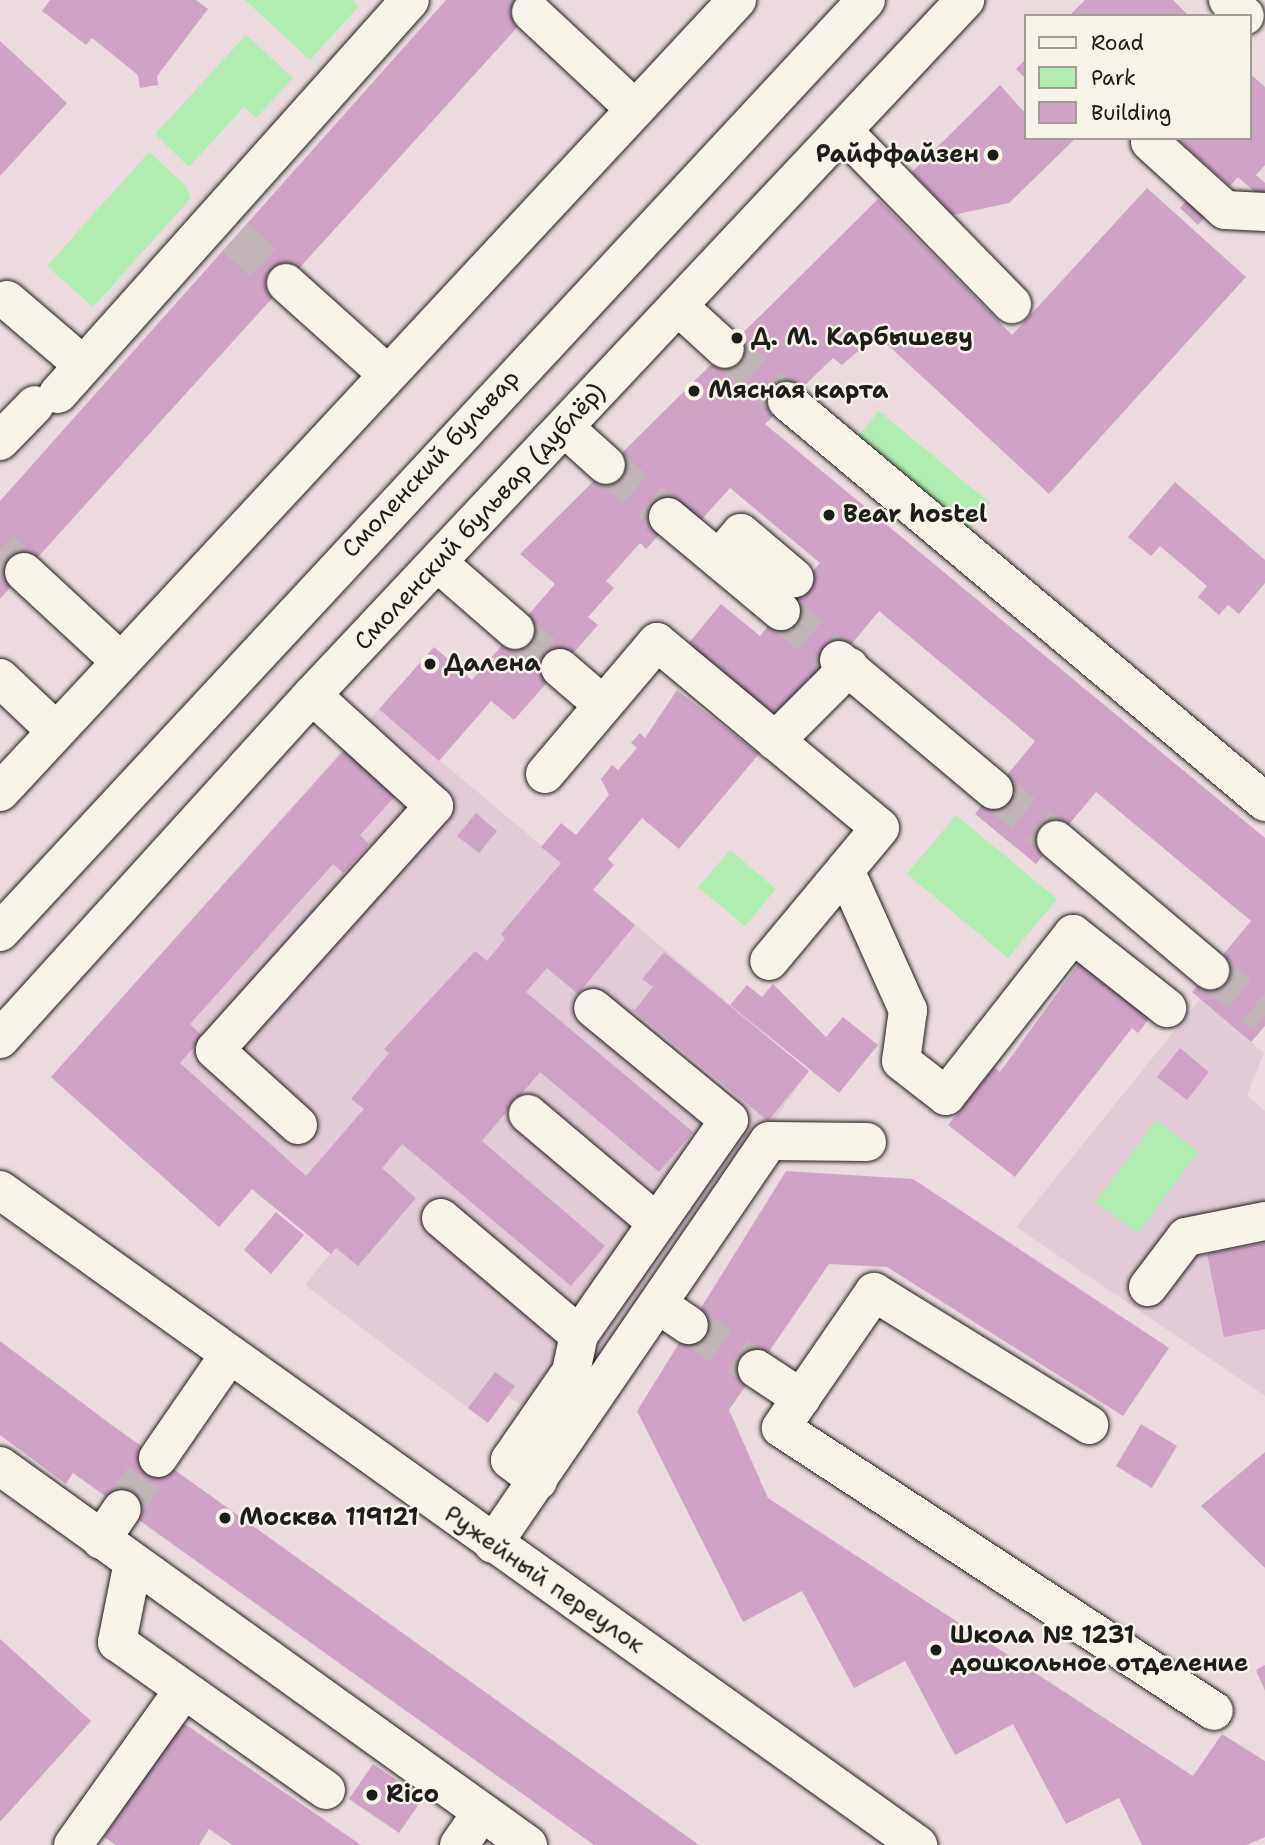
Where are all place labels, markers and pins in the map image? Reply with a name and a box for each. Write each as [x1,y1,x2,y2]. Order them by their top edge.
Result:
place label: Райффайзен [816,141,979,169]
marker: Райффайзен [985,147,1001,163]
place label: Д. М. Карбышеву [751,324,973,352]
marker: Д. М. Карбышеву [729,330,745,346]
place label: Мясная карта [708,377,888,405]
marker: Мясная карта [686,383,702,399]
place label: Bear hostel [843,501,987,529]
marker: Bear hostel [821,507,837,523]
place label: Далена [444,650,541,678]
marker: Далена [422,656,438,672]
place label: Москва 119121 [239,1504,419,1532]
marker: Москва 119121 [217,1510,233,1526]
place label: Школа № 1231 дошкольное отделение [950,1622,1248,1678]
marker: Школа № 1231 дошкольное отделение [928,1642,944,1658]
place label: Rico [386,1781,439,1809]
marker: Rico [364,1787,380,1803]

